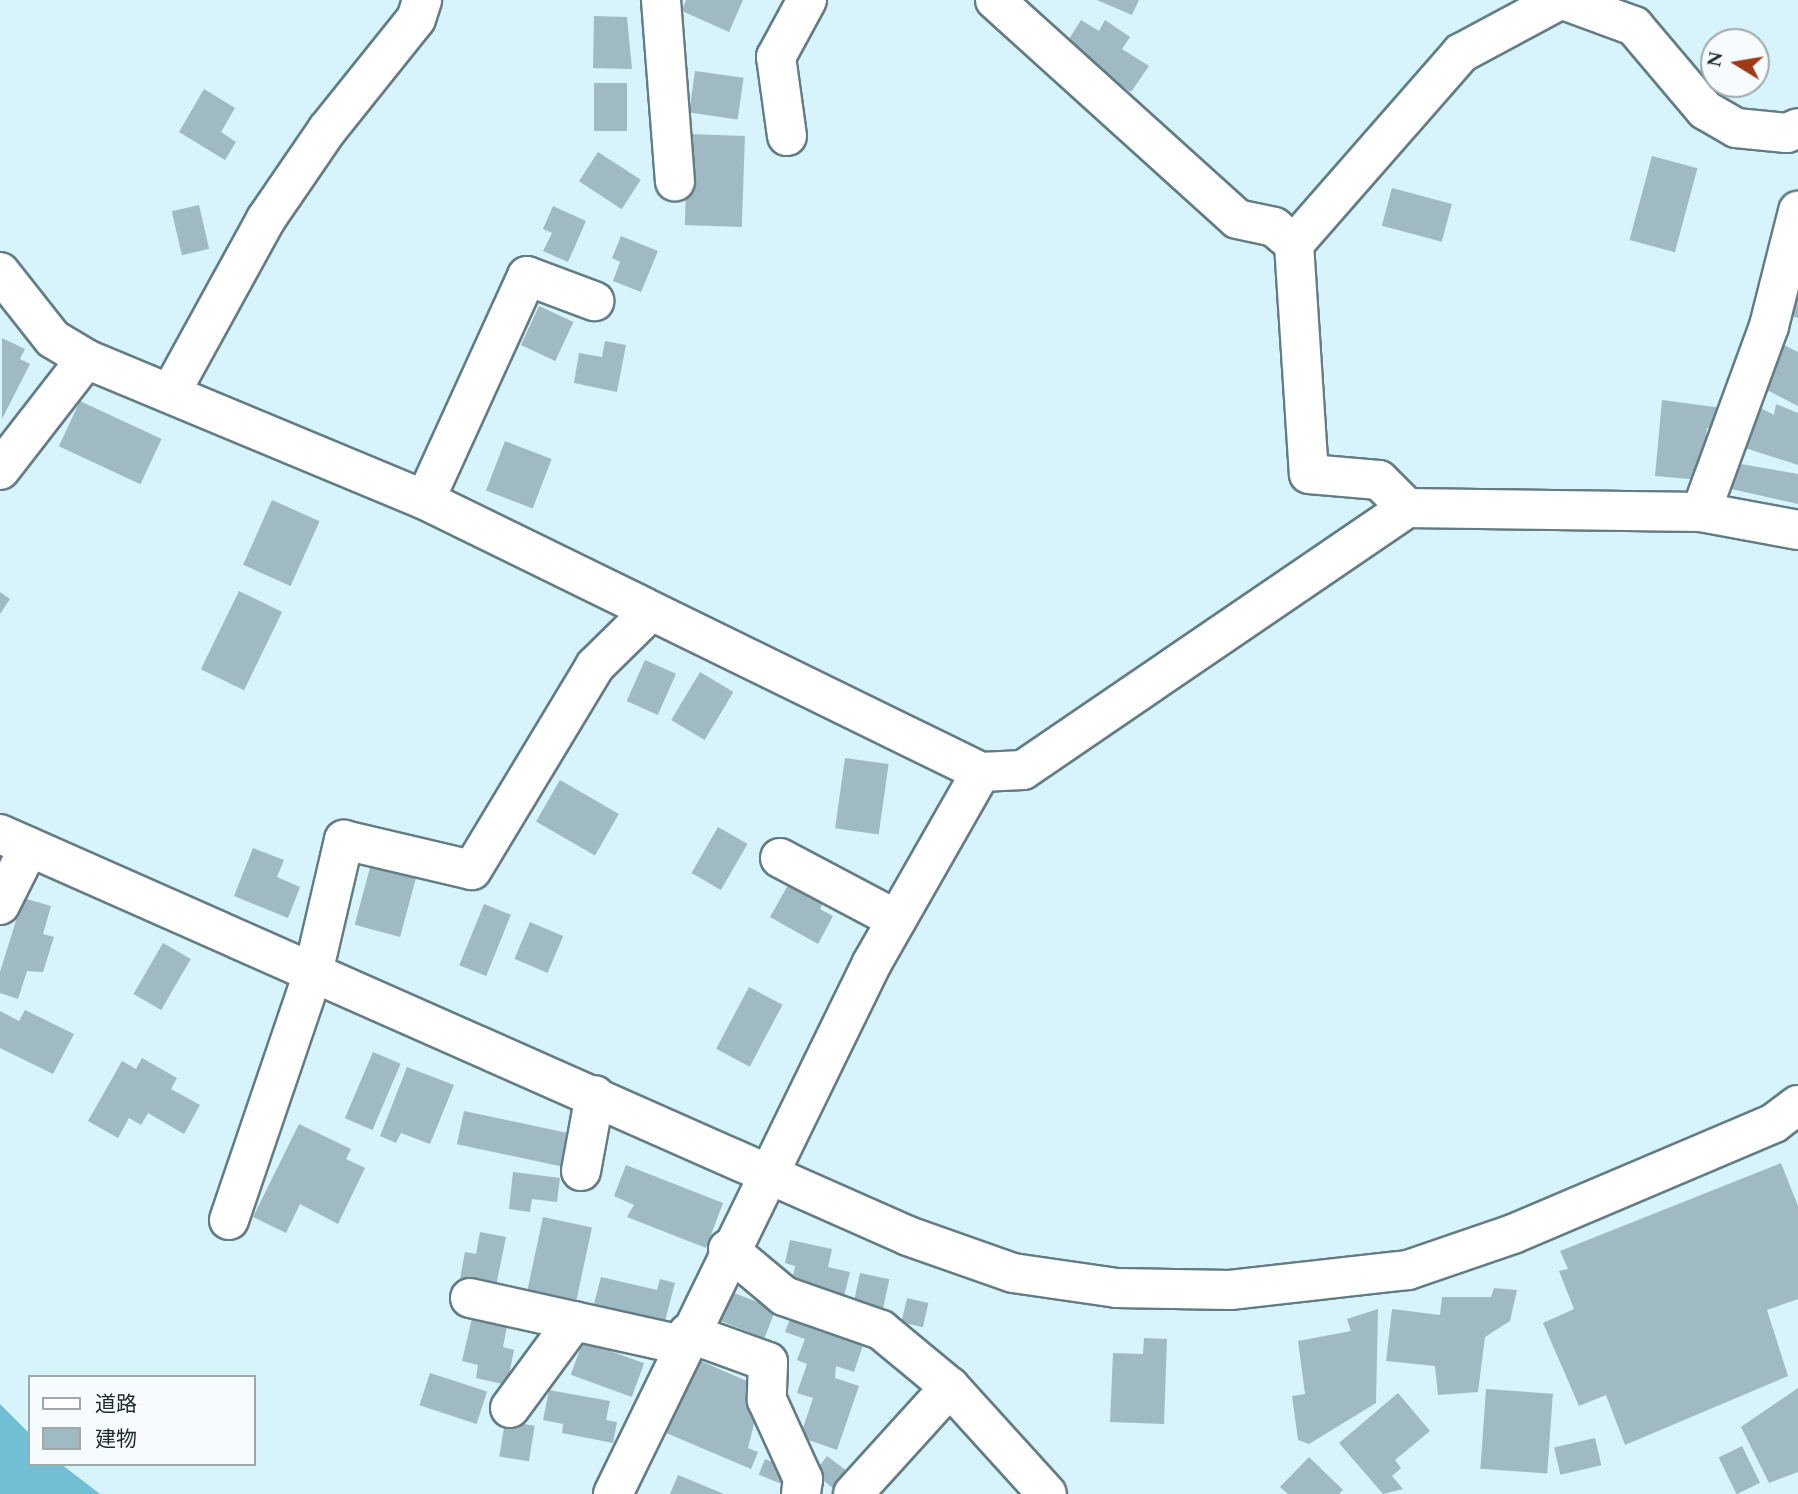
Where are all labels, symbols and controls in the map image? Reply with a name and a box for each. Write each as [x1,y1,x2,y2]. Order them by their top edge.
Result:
north arrow [1700,28,1770,98]
text: N [1700,49,1732,70]
legend [28,1375,256,1466]
text: 道路 [95,1389,137,1421]
text: 建物 [95,1424,137,1456]

